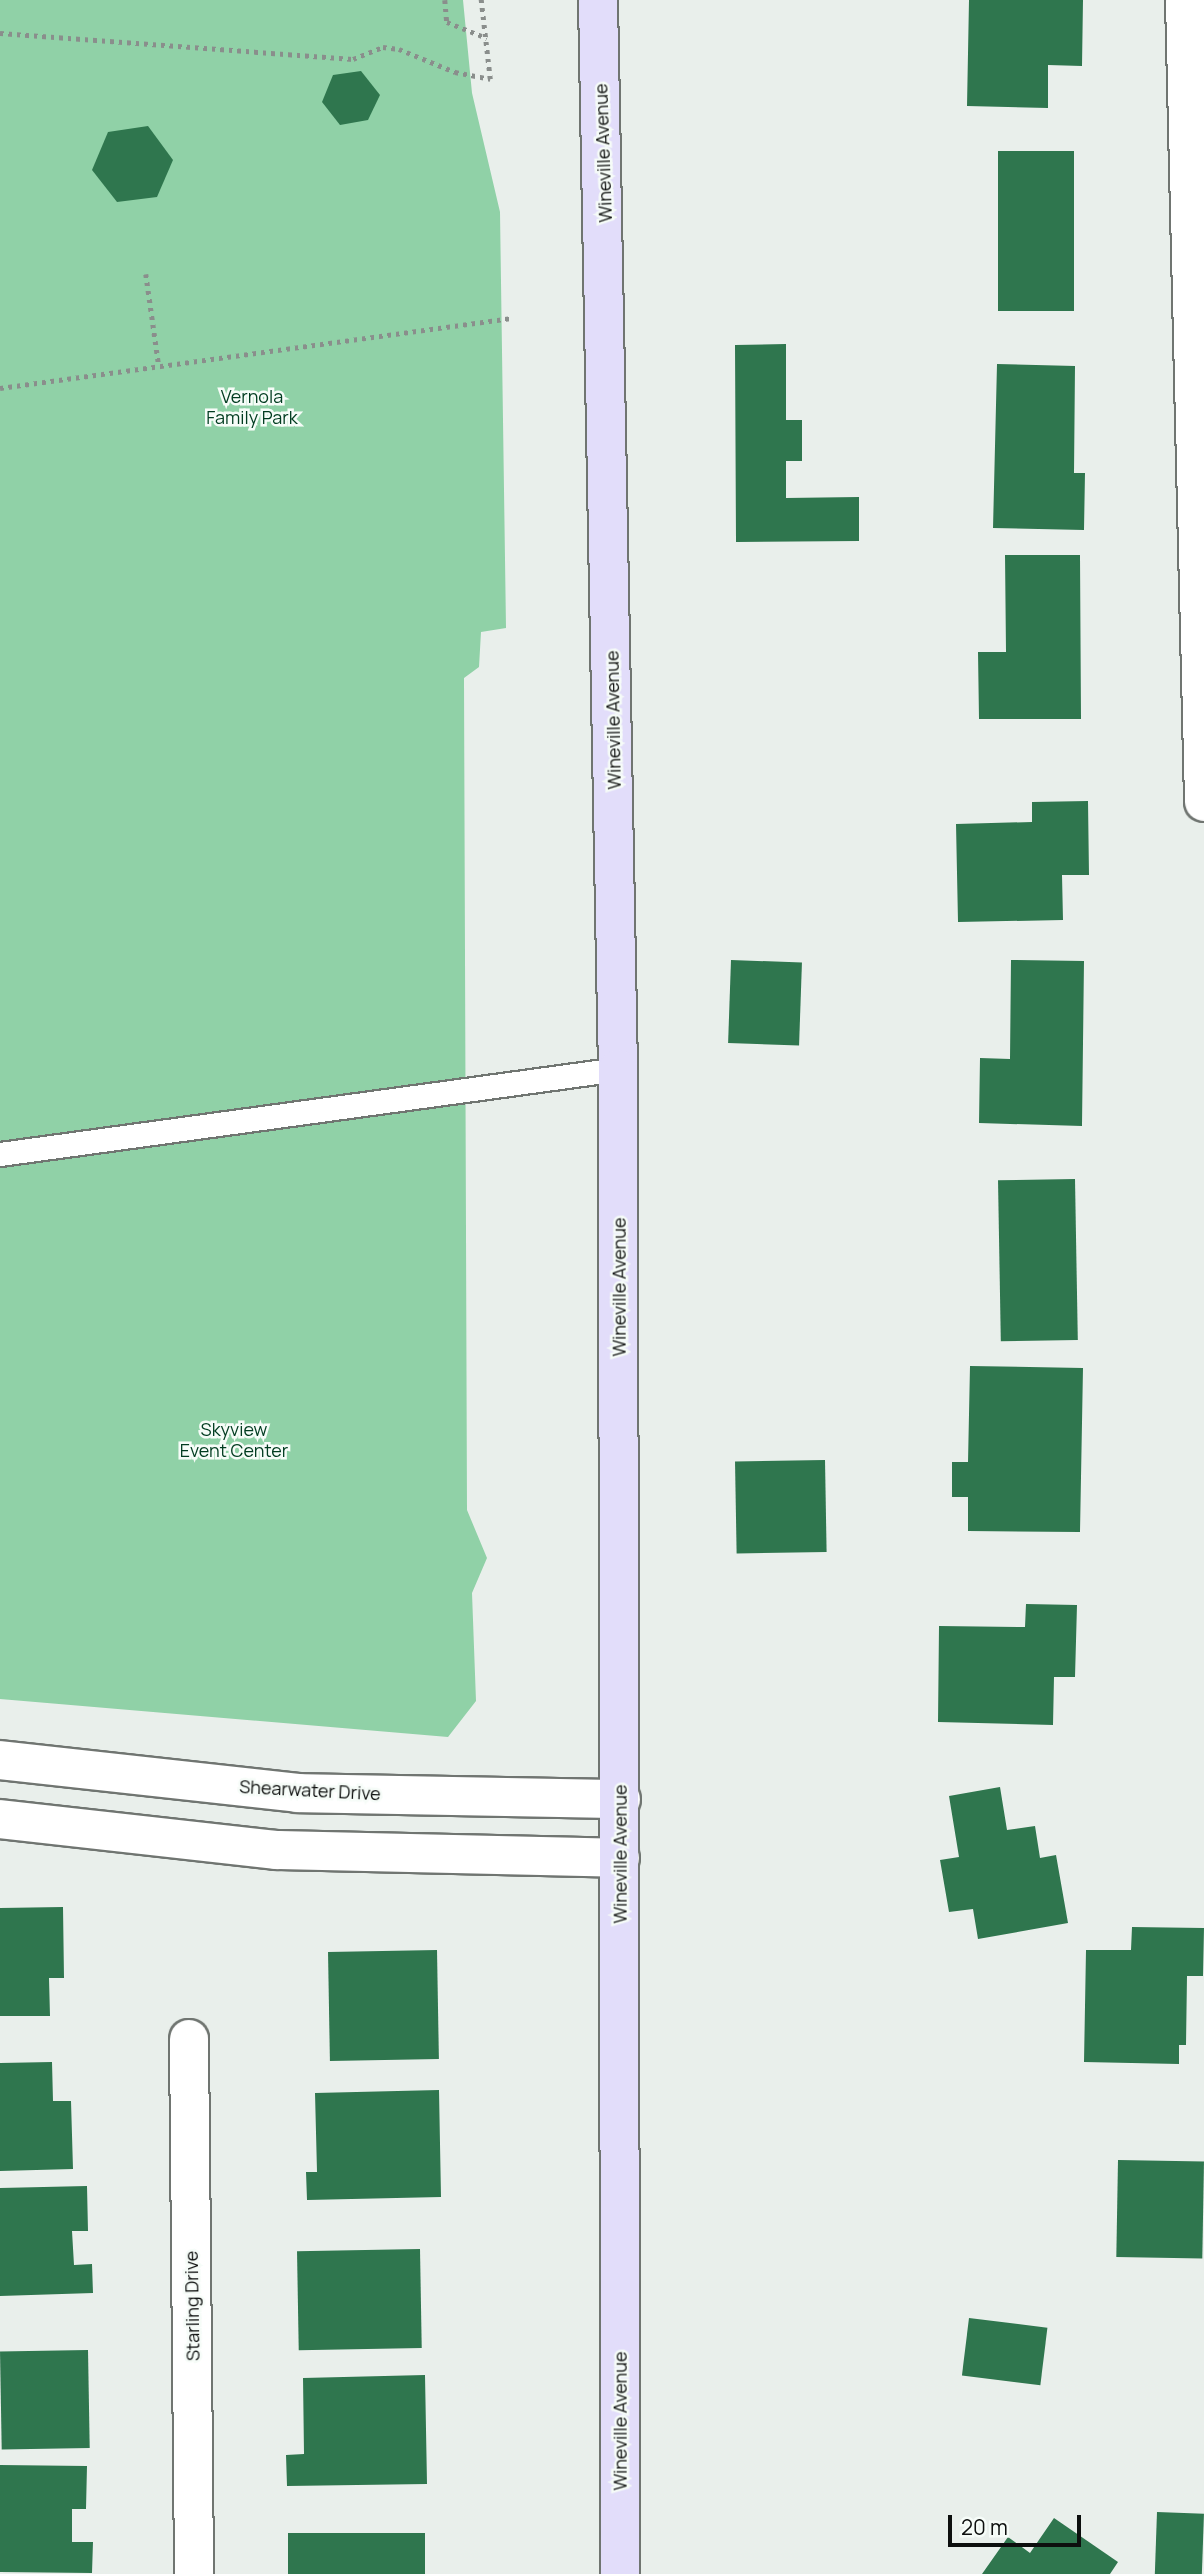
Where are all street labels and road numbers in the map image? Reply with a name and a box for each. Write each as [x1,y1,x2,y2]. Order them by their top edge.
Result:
street label: Wineville Avenue [590,83,616,223]
street label: Wineville Avenue [601,650,625,790]
street label: Wineville Avenue [608,1218,630,1356]
street label: Shearwater Drive [239,1776,381,1804]
street label: Wineville Avenue [609,1785,631,1923]
street label: Starling Drive [180,2251,204,2361]
street label: Wineville Avenue [609,2352,631,2490]

